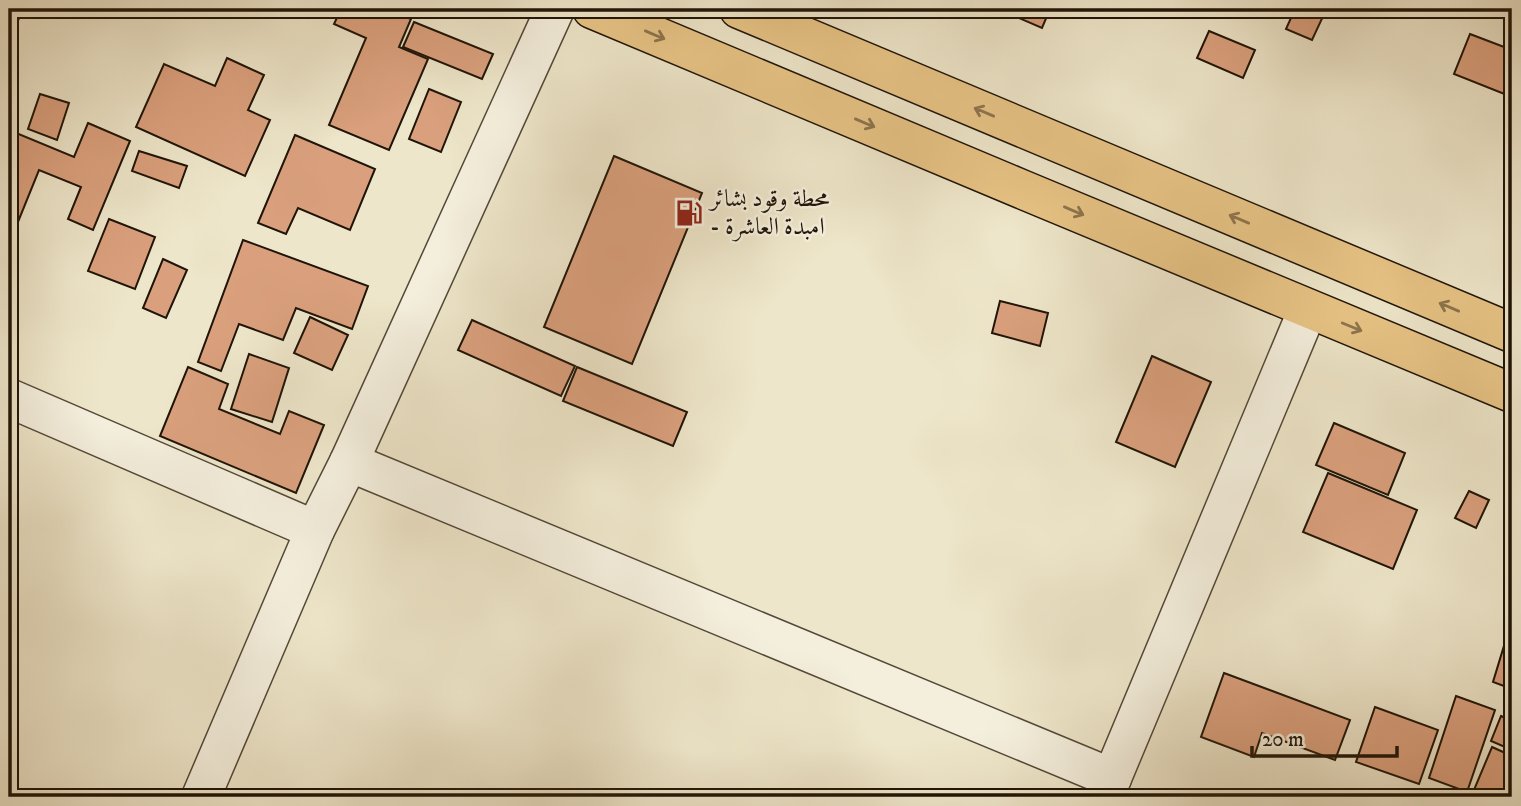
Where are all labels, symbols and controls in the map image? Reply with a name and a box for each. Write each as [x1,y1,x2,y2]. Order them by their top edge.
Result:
one-way arrow [643,29,665,42]
one-way arrow [974,105,995,118]
one-way arrow [853,117,875,130]
place label: محطة وقود بشائر - امبدة العاشرة [707,184,830,242]
fuel station icon: محطة وقود بشائر - امبدة العاشرة [674,198,704,228]
one-way arrow [1063,205,1085,218]
one-way arrow [1229,212,1251,225]
one-way arrow [1439,299,1461,312]
one-way arrow [1341,322,1362,335]
scale bar [1252,715,1397,759]
text: 20 m [1262,727,1304,753]

